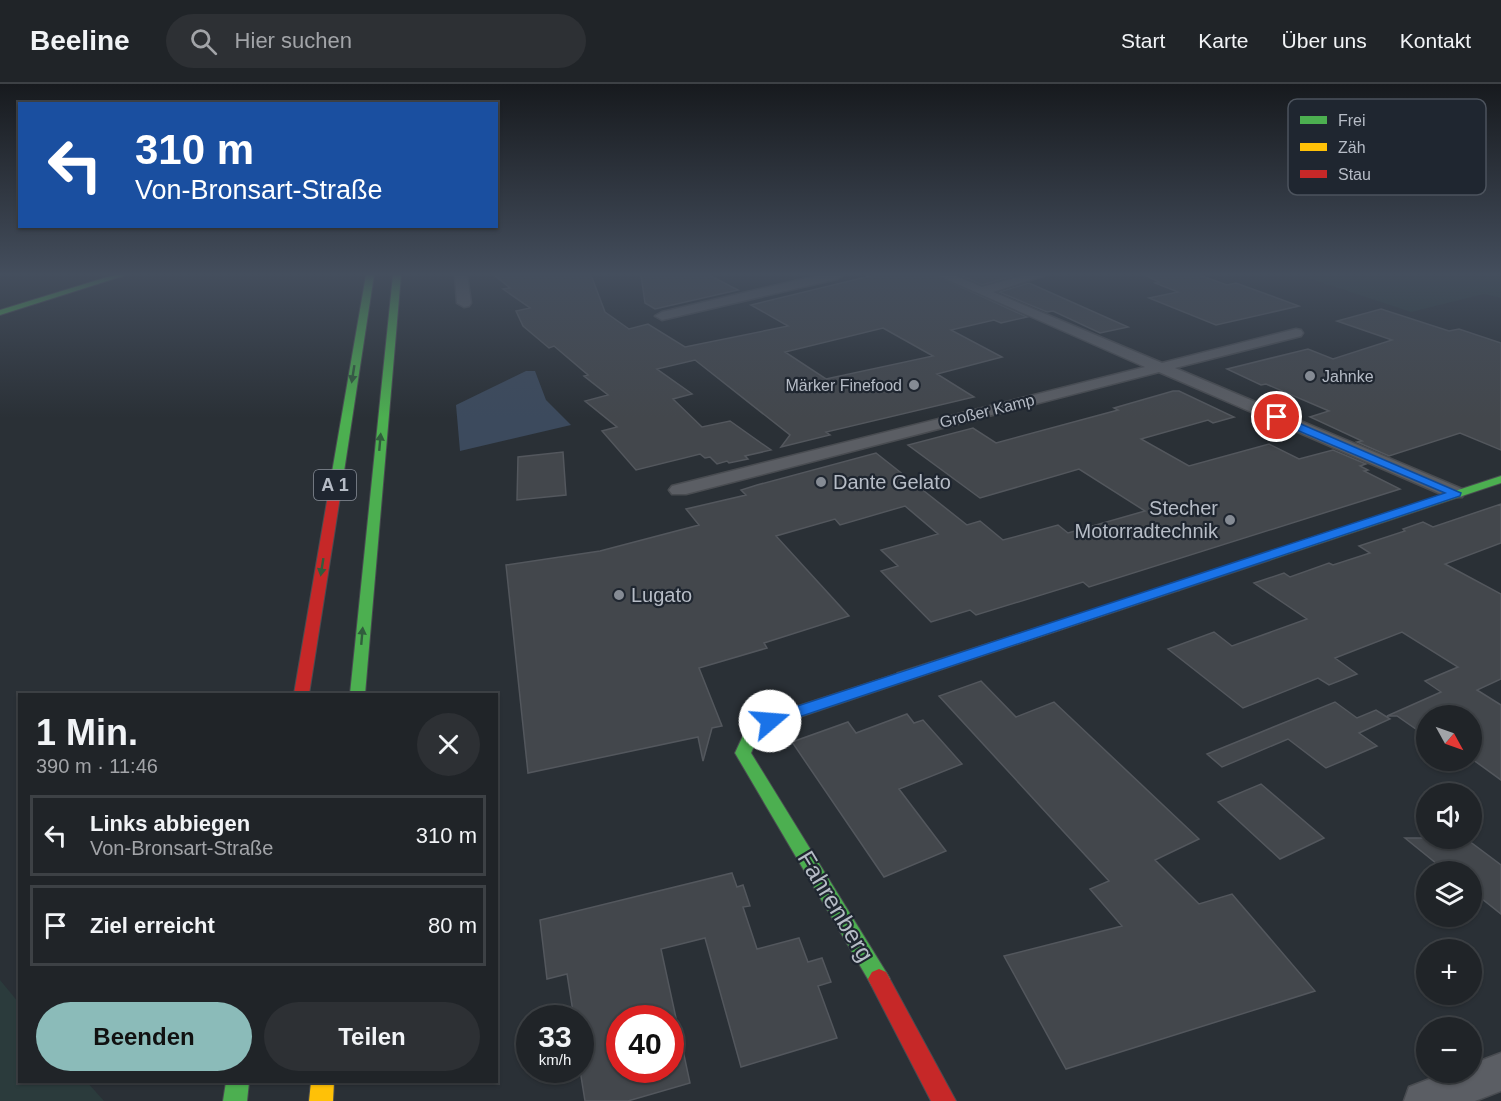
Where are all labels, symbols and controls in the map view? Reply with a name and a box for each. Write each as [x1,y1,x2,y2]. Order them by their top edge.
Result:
search box [166,14,586,68]
text: Beeline [30,25,130,56]
icon: search [187,25,220,58]
text: Hier suchen [235,28,352,53]
text: Start [1121,29,1165,52]
text: Karte [1198,29,1249,52]
text: Über uns [1282,29,1367,52]
text: Kontakt [1400,29,1471,52]
legend [1288,99,1486,195]
text: Frei [1338,112,1366,129]
icon: left [36,126,114,204]
text: 310 m [135,126,254,173]
text: Zäh [1338,139,1366,156]
text: Stau [1338,166,1371,183]
text: Von-Bronsart-Straße [135,175,383,205]
one-way arrow [349,365,358,384]
place label: Jahnke [1322,368,1374,385]
marker: Jahnke [1303,369,1317,383]
place label: Märker Finefood [786,377,902,394]
marker: Märker Finefood [907,378,921,392]
street label: Großer Kamp [938,391,1036,431]
pin [1251,391,1302,442]
icon: arrive [1260,400,1293,433]
one-way arrow [375,432,385,451]
road number: A 1 [314,470,356,500]
place label: Dante Gelato [833,471,951,493]
marker: Dante Gelato [814,475,828,489]
place label: Stecher Motorradtechnik [1075,497,1219,542]
marker: Stecher Motorradtechnik [1223,513,1237,527]
one-way arrow [317,557,326,576]
place label: Lugato [631,584,692,606]
marker: Lugato [612,588,626,602]
one-way arrow [358,627,367,646]
position arrow [738,689,802,753]
north arrow [1416,705,1482,771]
map controls [1416,705,1482,1083]
text: 1 Min. [36,712,138,753]
button: close [417,713,480,776]
text: 390 m · 11:46 [36,755,158,777]
button: sound [1416,783,1482,849]
text: Links abbiegen [90,811,250,836]
icon: left [39,819,72,852]
text: 310 m [416,823,477,848]
text: Von-Bronsart-Straße [90,837,273,859]
street label: Fahrenberg [792,846,880,966]
button: layers [1416,861,1482,927]
icon: arrive [39,909,72,942]
text: Ziel erreicht [90,913,215,938]
text: 80 m [428,913,477,938]
button: + [1416,939,1482,1005]
button: Beenden [36,1002,252,1071]
button: Teilen [264,1002,480,1071]
speed limit sign: 40 [606,1005,684,1083]
button: − [1416,1017,1482,1083]
text: 33 [538,1020,572,1053]
text: km/h [539,1051,571,1068]

